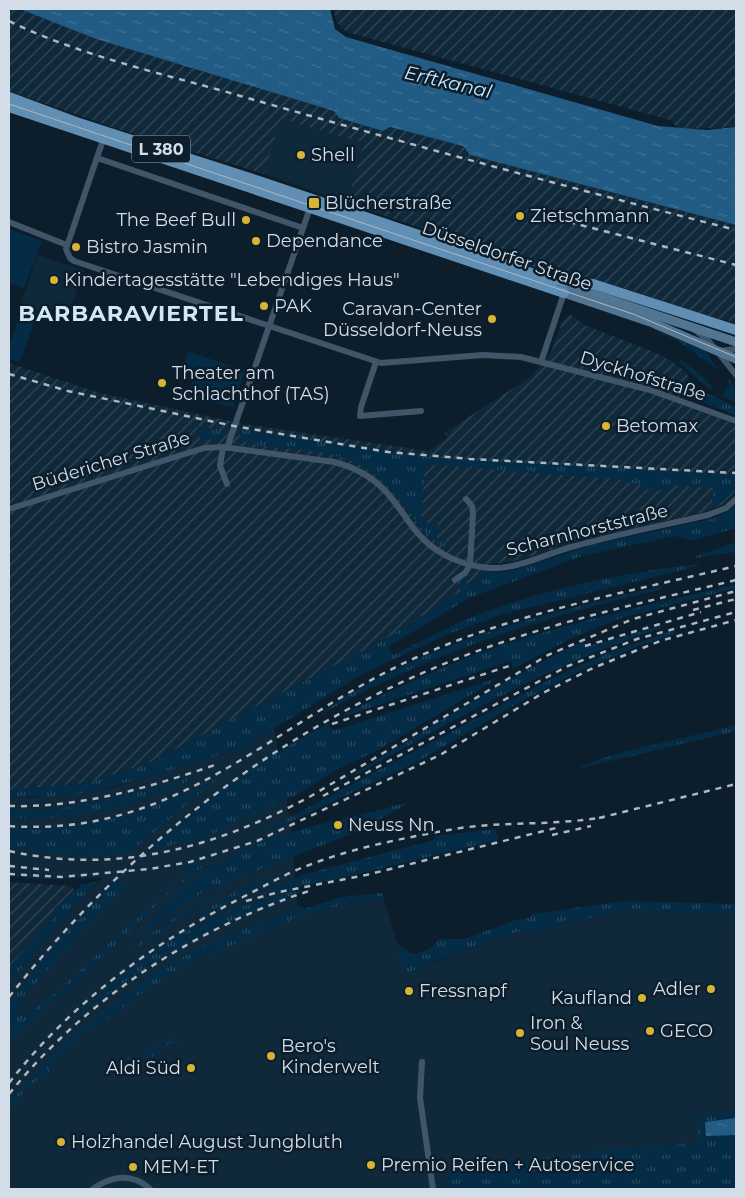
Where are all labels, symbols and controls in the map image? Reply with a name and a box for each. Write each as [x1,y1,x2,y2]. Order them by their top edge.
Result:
water label: Erftkanal [402,61,495,103]
road number: L 380 [132,136,190,162]
place label: Shell [311,144,355,166]
marker: Shell [295,149,307,161]
place label: Blücherstraße [325,192,452,214]
marker: Blücherstraße [307,196,321,210]
place label: Zietschmann [530,205,650,227]
place label: The Beef Bull [116,209,236,231]
marker: Zietschmann [514,210,526,222]
marker: The Beef Bull [240,214,252,226]
street label: Düsseldorfer Straße [419,217,595,295]
place label: Dependance [266,230,383,252]
marker: Dependance [250,235,262,247]
place label: Bistro Jasmin [86,236,208,258]
marker: Bistro Jasmin [70,241,82,253]
place label: Kindertagesstätte "Lebendiges Haus" [64,269,400,291]
marker: Kindertagesstätte "Lebendiges Haus" [48,274,60,286]
place label: PAK [274,295,312,317]
place label: Caravan-Center Düsseldorf-Neuss [323,298,482,341]
district label: BARBARAVIERTEL [18,300,244,327]
marker: PAK [258,300,270,312]
marker: Caravan-Center Düsseldorf-Neuss [486,313,498,325]
street label: Dyckhofstraße [577,346,709,406]
place label: Theater am Schlachthof (TAS) [172,362,330,405]
marker: Theater am Schlachthof (TAS) [156,377,168,389]
place label: Betomax [616,415,698,437]
marker: Betomax [600,420,612,432]
street label: Büdericher Straße [29,426,193,495]
street label: Scharnhorststraße [504,499,670,561]
place label: Neuss Nn [348,814,435,836]
marker: Neuss Nn [332,819,344,831]
place label: Adler [653,978,701,1000]
place label: Fressnapf [419,980,508,1002]
marker: Adler [705,983,717,995]
marker: Fressnapf [403,985,415,997]
place label: Kaufland [551,987,632,1009]
marker: Kaufland [636,992,648,1004]
place label: Iron & Soul Neuss [530,1012,629,1055]
place label: GECO [660,1020,713,1042]
marker: GECO [644,1025,656,1037]
marker: Iron & Soul Neuss [514,1027,526,1039]
place label: Bero's Kinderwelt [281,1035,380,1078]
marker: Bero's Kinderwelt [265,1050,277,1062]
place label: Aldi Süd [106,1057,181,1079]
marker: Aldi Süd [185,1062,197,1074]
place label: Holzhandel August Jungbluth [71,1131,343,1153]
marker: Holzhandel August Jungbluth [55,1136,67,1148]
place label: Premio Reifen + Autoservice [381,1154,635,1176]
place label: MEM-ET [143,1156,219,1178]
marker: Premio Reifen + Autoservice [365,1159,377,1171]
marker: MEM-ET [127,1161,139,1173]

